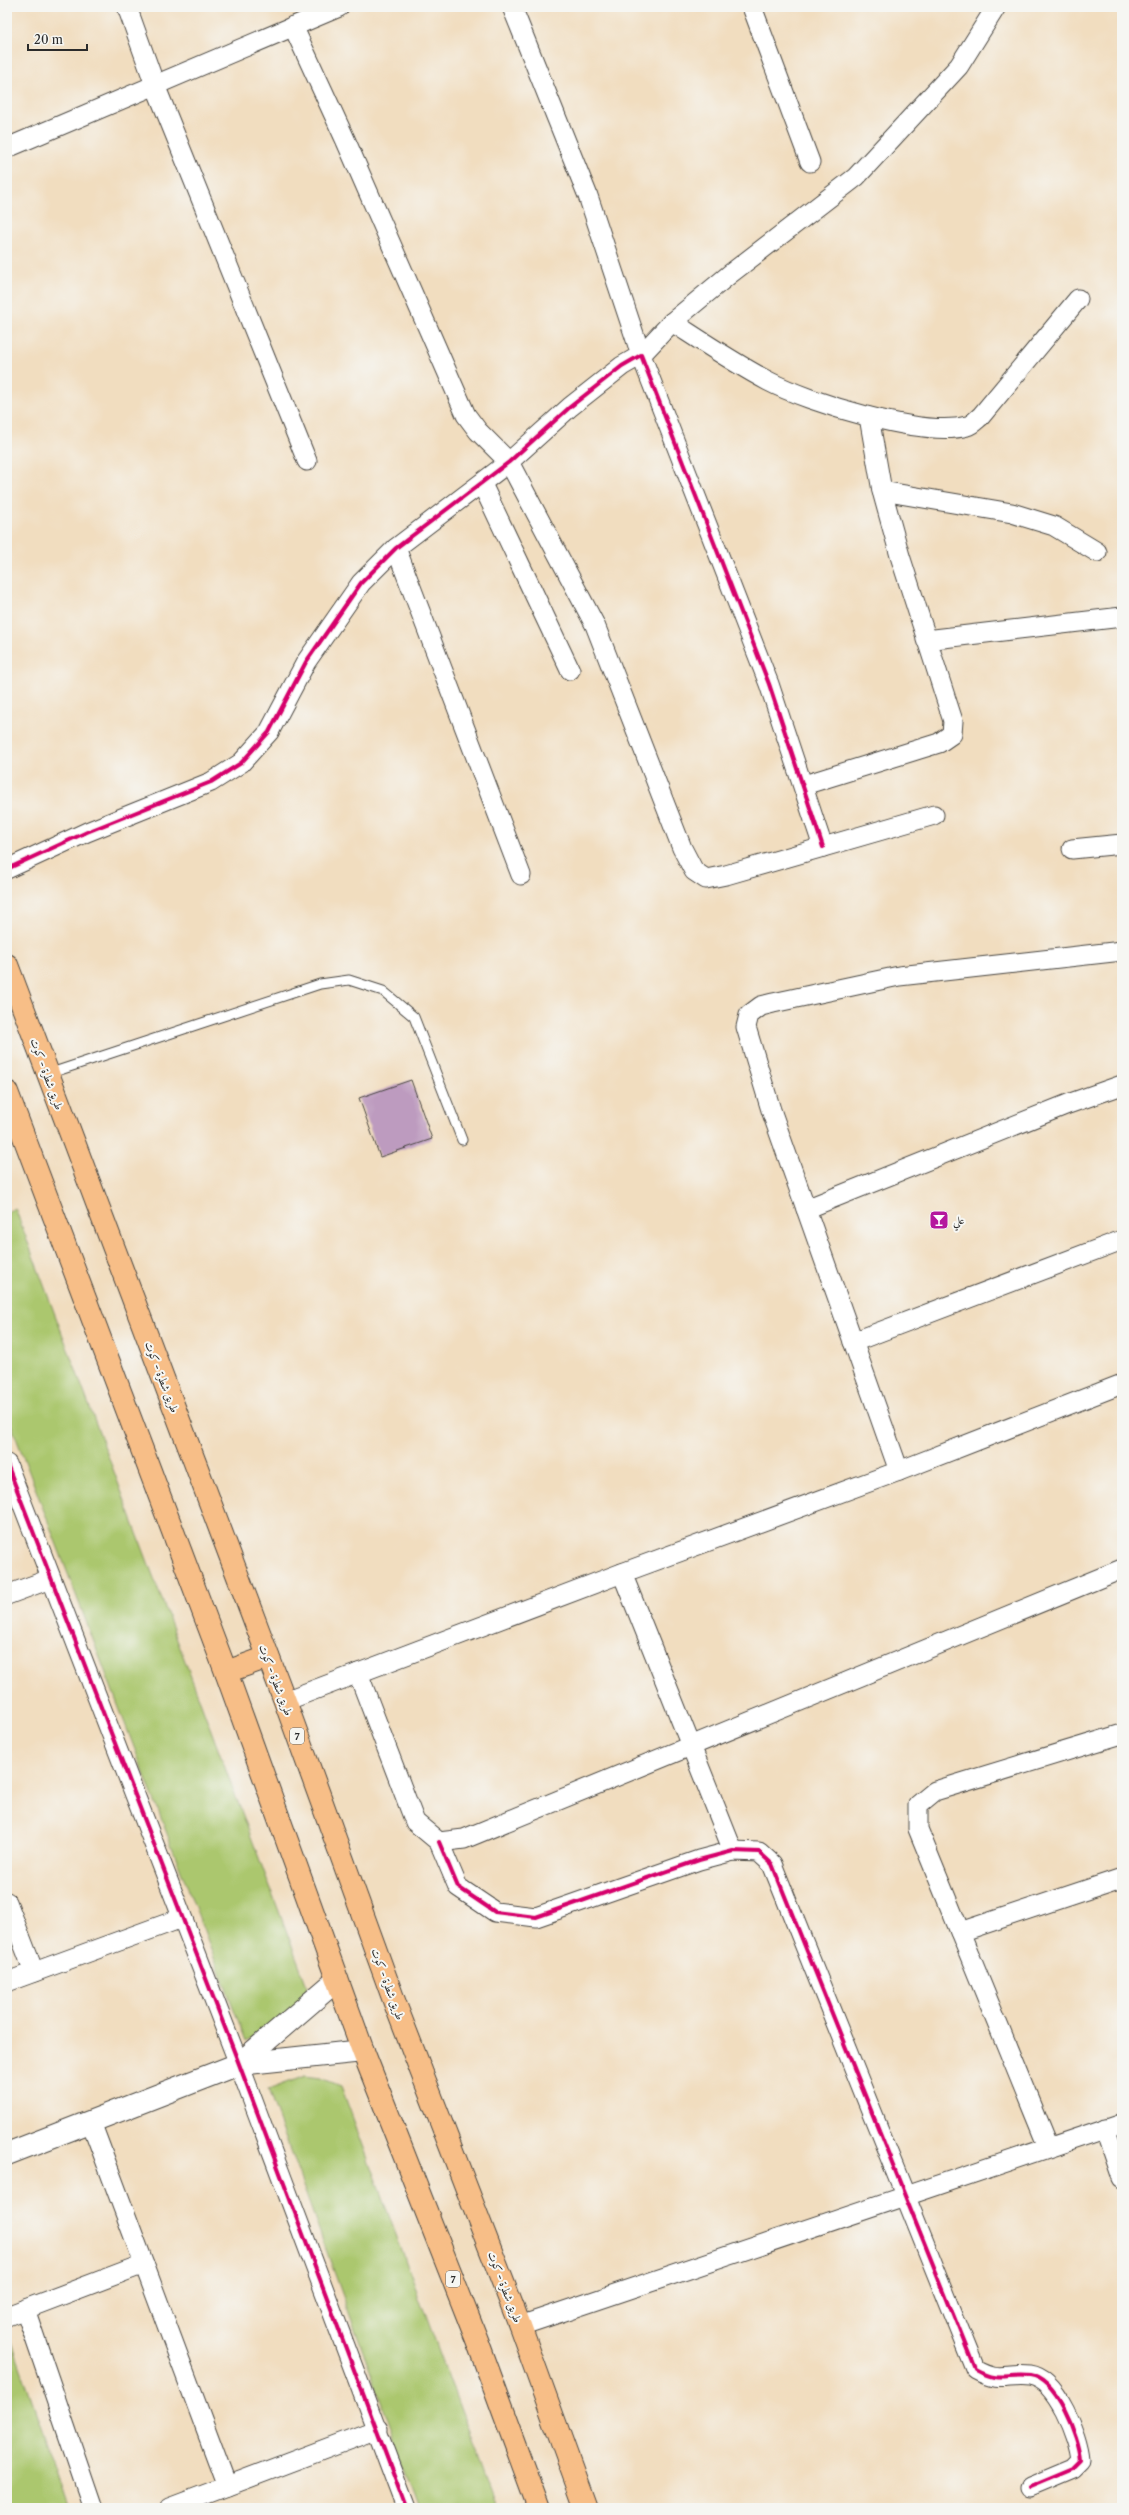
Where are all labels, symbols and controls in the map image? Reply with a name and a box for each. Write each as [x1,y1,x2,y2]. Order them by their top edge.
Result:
scale bar [28,26,87,52]
text: 20 m [34,32,63,47]
street label: طريق شطرة - كوت [27,1036,66,1112]
bar icon: علي [928,1209,950,1231]
place label: علي [953,1213,965,1231]
street label: طريق شطرة - كوت [141,1339,182,1415]
street label: طريق شطرة - كوت [255,1642,296,1718]
road number: 7 [290,1728,304,1744]
street label: طريق شطرة - كوت [368,1946,407,2022]
street label: طريق شطرة - كوت [484,2249,525,2325]
road number: 7 [446,2271,460,2287]

